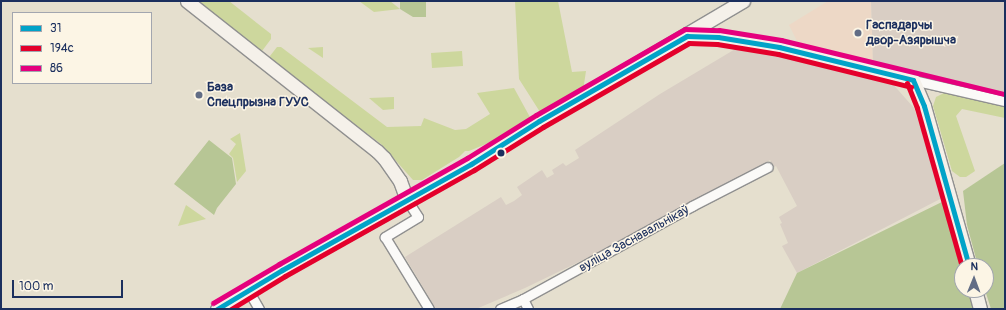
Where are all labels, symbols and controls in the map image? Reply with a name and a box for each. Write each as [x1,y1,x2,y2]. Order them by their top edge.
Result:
legend [12,12,152,84]
place label: Гаспадарчы двор-Азярышча [866,18,956,49]
text: 31 [50,21,61,36]
marker: Гаспадарчы двор-Азярышча [853,28,863,38]
text: 194с [50,41,74,56]
text: 86 [50,61,63,76]
place label: База Спецпрызна ГУУС [207,80,309,111]
marker: База Спецпрызна ГУУС [194,90,204,100]
unlabelled marker [496,148,506,158]
street label: вуліца Заснавальнікаў [576,202,692,276]
north arrow [954,258,994,298]
text: N [970,260,978,273]
scale bar [14,272,125,298]
text: 100 m [19,279,53,294]

